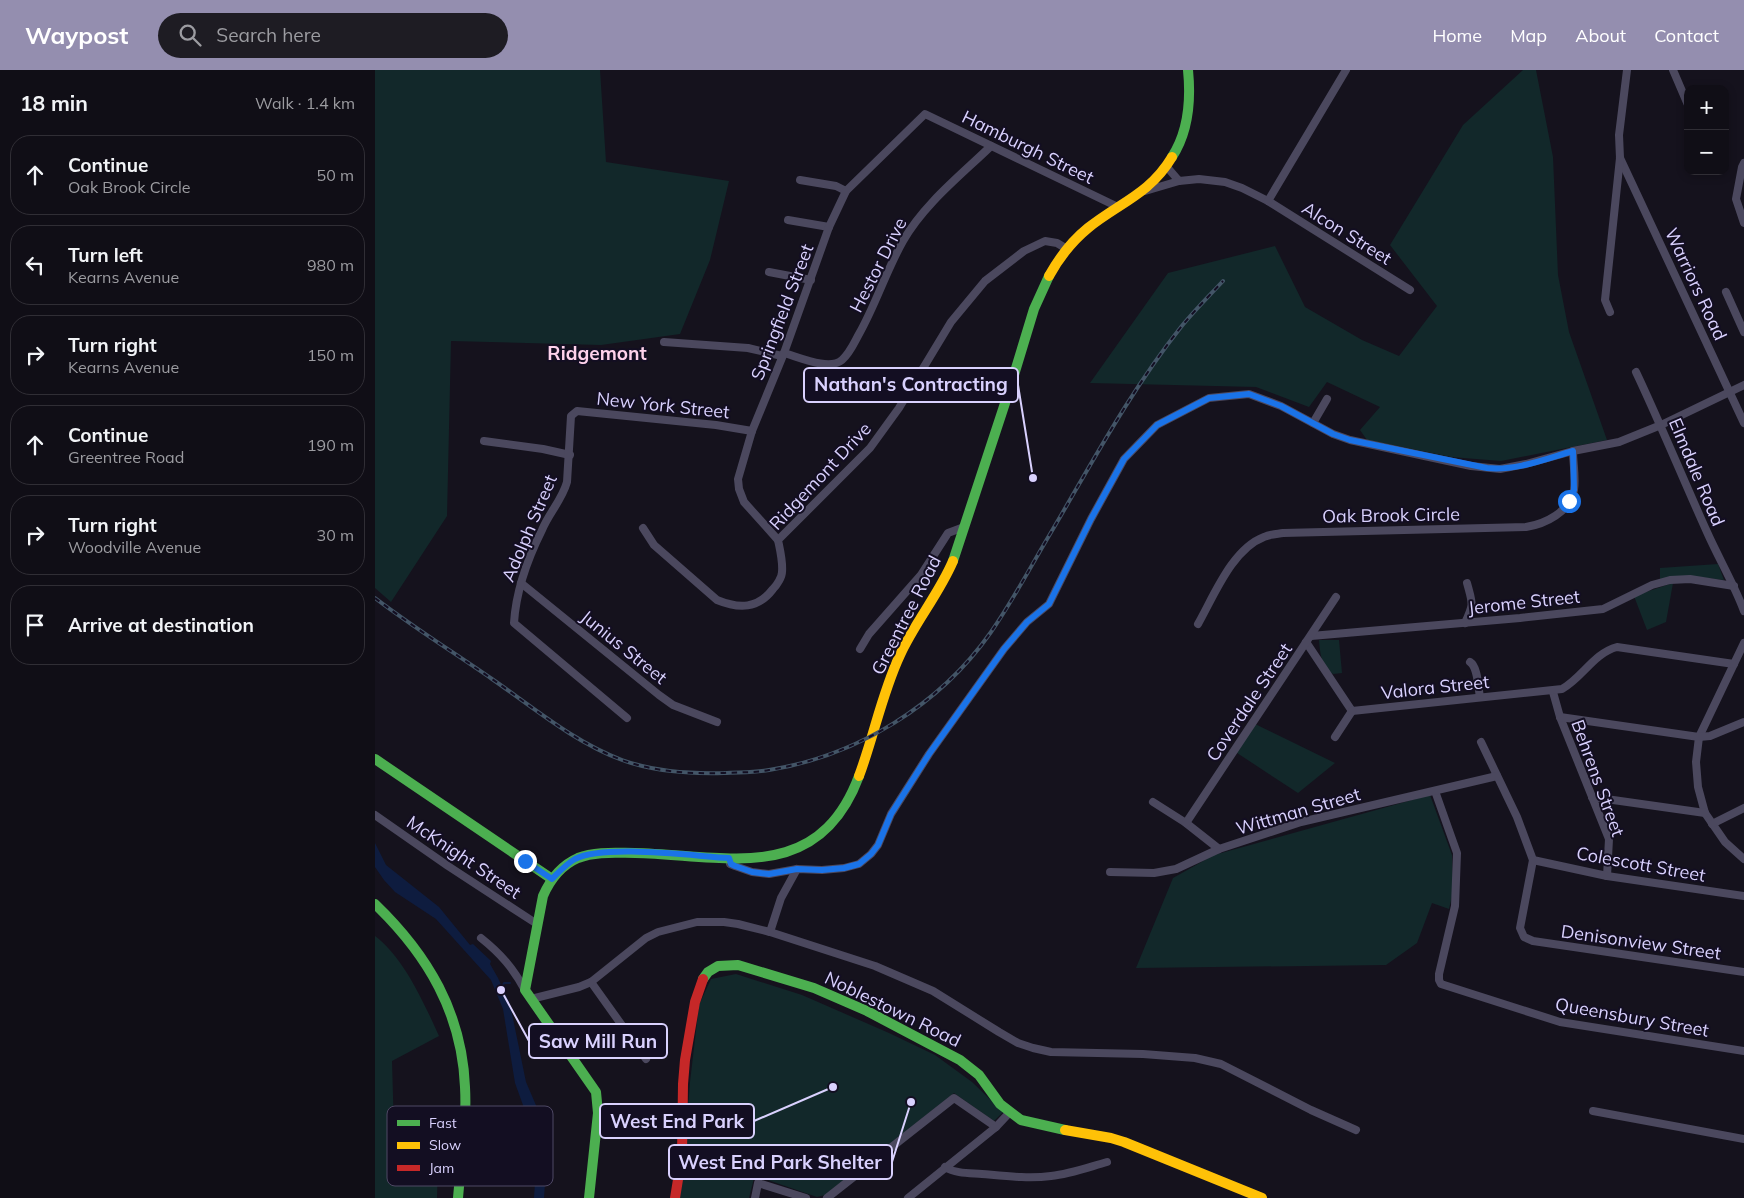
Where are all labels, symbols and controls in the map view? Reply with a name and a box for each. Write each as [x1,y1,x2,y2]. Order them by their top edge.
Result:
search box [158,13,508,58]
text: Waypost [25,20,128,50]
icon: search [176,21,204,49]
text: Search here [216,23,321,47]
text: Home [1432,24,1482,47]
text: Map [1510,24,1547,47]
text: About [1575,24,1626,47]
text: Contact [1654,24,1719,47]
map controls [1684,85,1729,175]
button: + [1684,85,1729,130]
text: 18 min [20,90,88,116]
text: Walk · 1.4 km [255,93,355,113]
street label: Hamburgh Street [958,105,1098,189]
button: − [1684,130,1729,175]
text: Continue [68,153,148,177]
icon: ahead [21,161,49,189]
text: 50 m [317,165,354,185]
text: Oak Brook Circle [68,177,191,197]
street label: Alcon Street [1298,196,1396,270]
street label: Hestor Drive [844,214,912,316]
street label: Warriors Road [1660,224,1732,344]
street label: Springfield Street [745,241,819,383]
text: Turn left [68,243,143,267]
icon: left [21,251,49,279]
text: 980 m [307,255,354,275]
text: Kearns Avenue [68,267,179,287]
text: Turn right [68,333,157,357]
icon: right [21,341,49,369]
district label: Ridgemont [547,341,647,365]
text: 150 m [307,345,354,365]
text: Kearns Avenue [68,357,179,377]
callout: Nathan's Contracting [804,368,1018,402]
text: Nathan's Contracting [814,372,1008,396]
street label: New York Street [595,387,731,423]
street label: Elmdale Road [1664,414,1730,530]
street label: Ridgemont Drive [764,417,876,535]
text: Continue [68,423,148,447]
icon: ahead [21,431,49,459]
text: 190 m [307,435,354,455]
text: Greentree Road [68,447,184,467]
street label: Adolph Street [496,471,562,585]
route start [1558,490,1581,513]
street label: Oak Brook Circle [1322,502,1460,528]
text: Turn right [68,513,157,537]
icon: right [21,521,49,549]
text: 30 m [317,525,354,545]
text: Woodville Avenue [68,537,201,557]
street label: Greentree Road [866,551,946,679]
street label: Jerome Street [1467,585,1581,619]
street label: Junius Street [576,605,672,689]
icon: arrive [21,611,49,639]
text: Arrive at destination [68,613,254,637]
street label: Coverdale Street [1201,639,1297,765]
street label: Valora Street [1380,670,1490,704]
street label: Behrens Street [1566,716,1630,840]
street label: Wittman Street [1233,782,1363,840]
street label: McKnight Street [403,810,525,904]
street label: Colescott Street [1575,841,1707,887]
route end [514,850,537,873]
street label: Denisonview Street [1559,919,1723,965]
street label: Noblestown Road [821,966,965,1052]
street label: Queensbury Street [1553,992,1711,1042]
callout: Saw Mill Run [529,1024,667,1058]
text: Saw Mill Run [539,1029,657,1053]
callout: West End Park [600,1104,754,1138]
legend [387,1106,553,1186]
text: West End Park [610,1109,745,1133]
text: Fast [429,1114,457,1132]
text: Slow [429,1136,461,1154]
callout: West End Park Shelter [669,1145,892,1179]
text: West End Park Shelter [678,1150,882,1174]
text: Jam [429,1159,454,1177]

